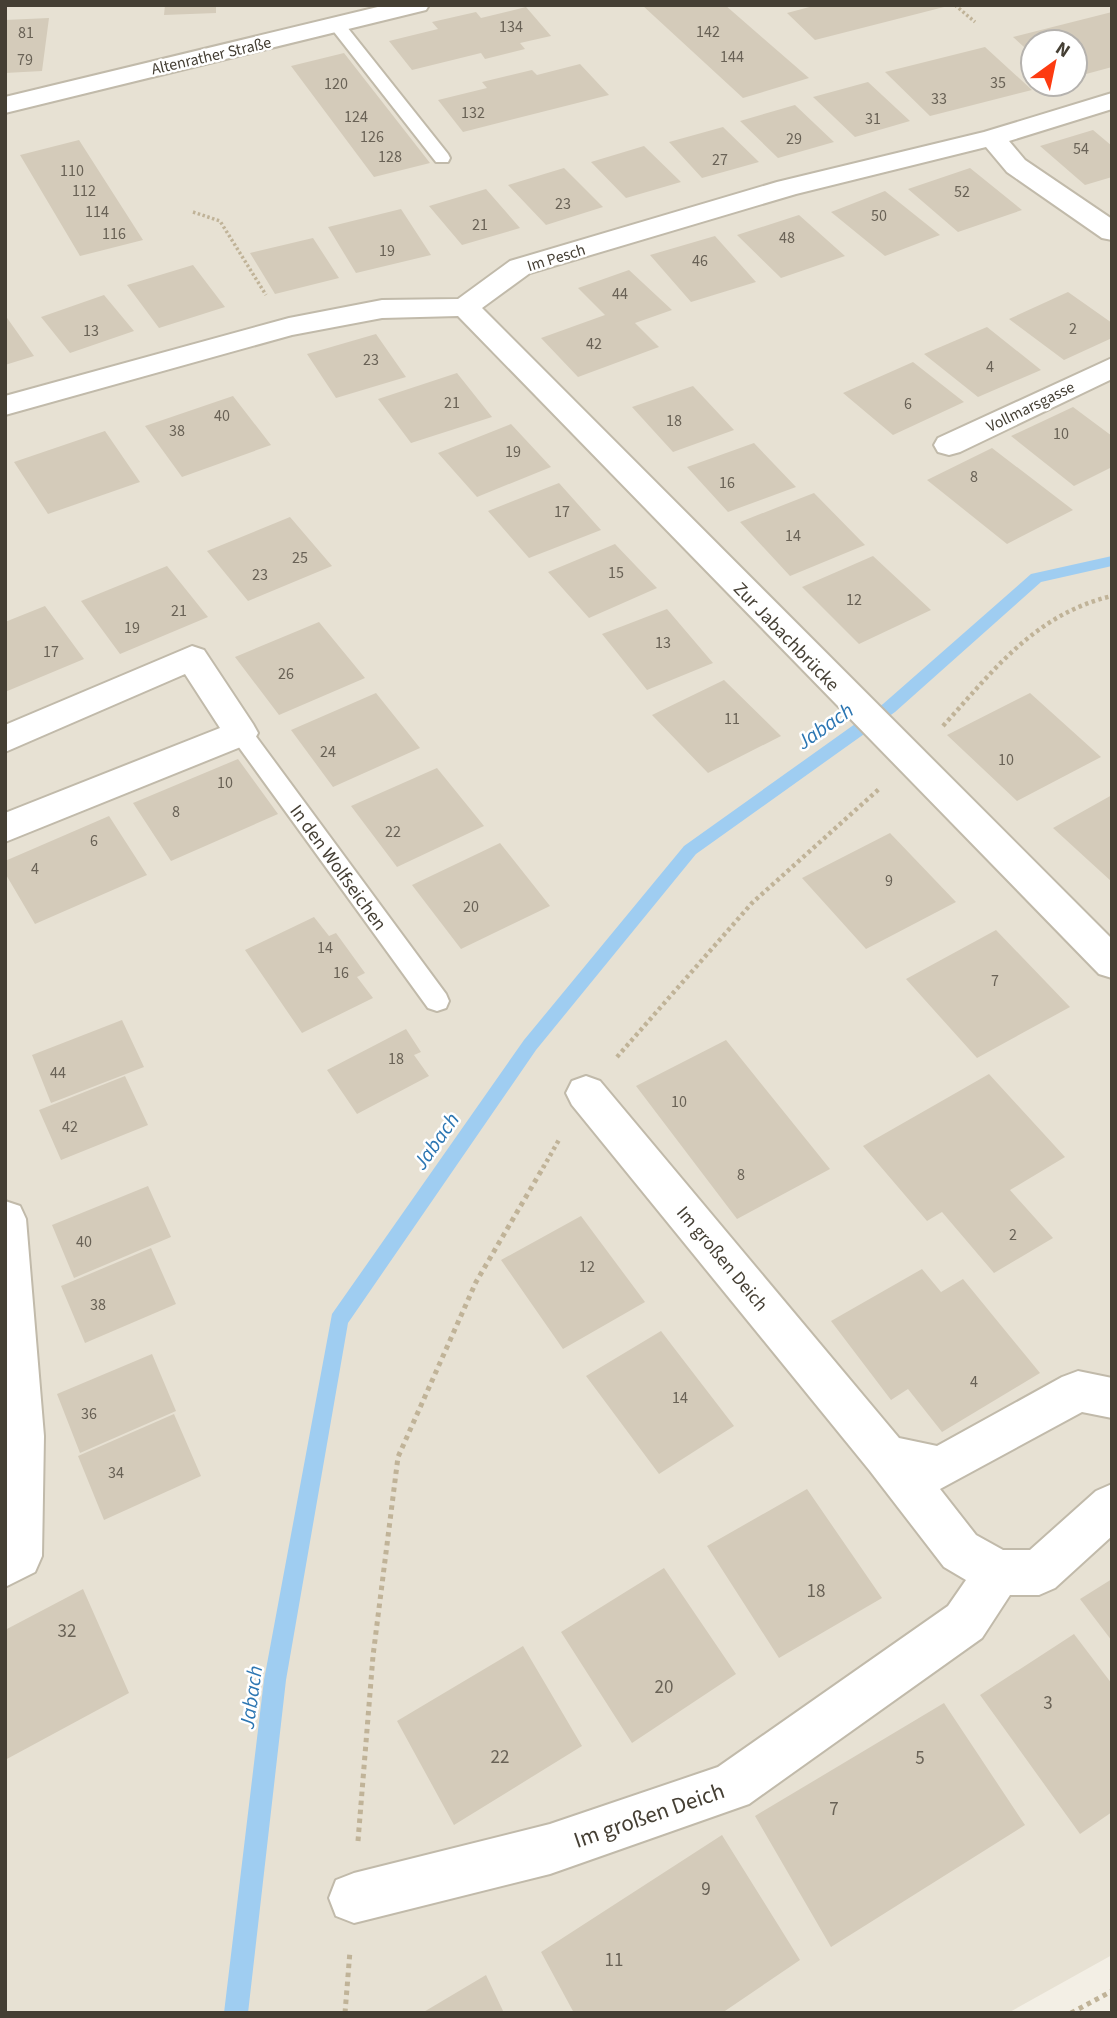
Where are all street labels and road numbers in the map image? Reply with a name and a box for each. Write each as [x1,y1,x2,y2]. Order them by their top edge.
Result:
street label: Altenrather Straße [149,31,273,80]
street label: Im Pesch [524,239,588,277]
street label: Vollmarsgasse [983,376,1078,438]
street label: Zur Jabachbrücke [727,576,845,698]
street label: In den Wolfseichen [283,799,393,936]
street label: Im großen Deich [670,1200,774,1318]
street label: Im großen Deich [569,1774,729,1857]

